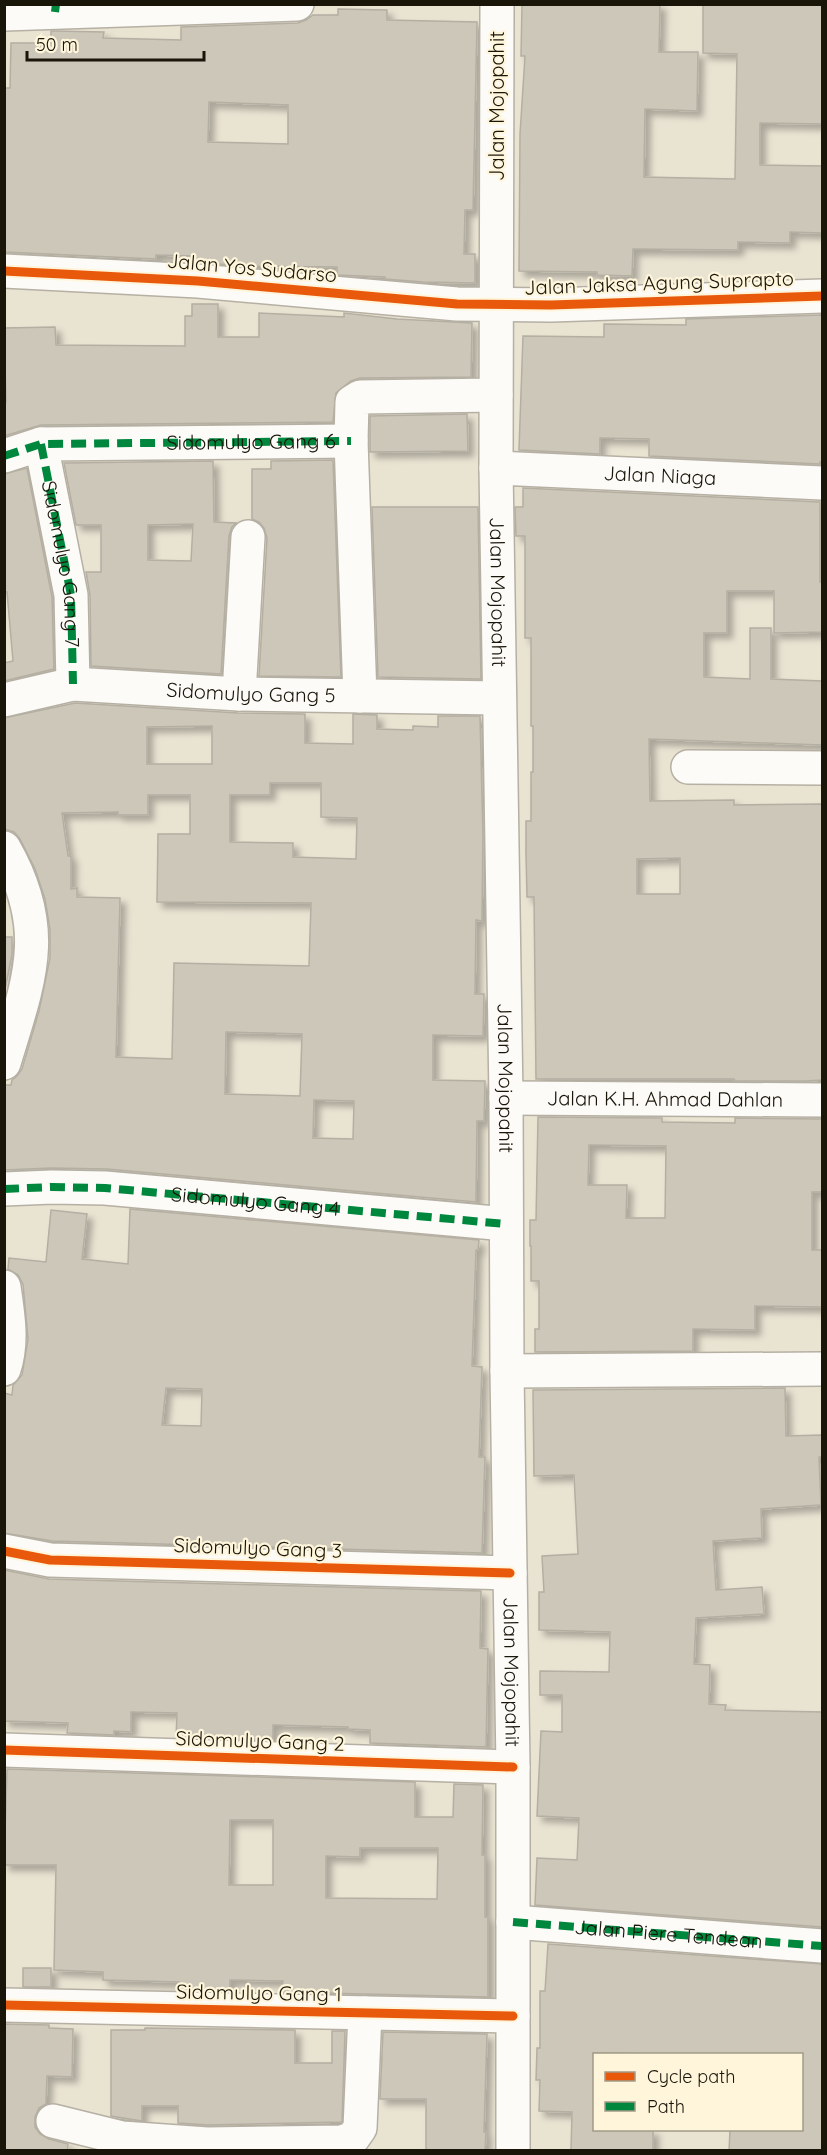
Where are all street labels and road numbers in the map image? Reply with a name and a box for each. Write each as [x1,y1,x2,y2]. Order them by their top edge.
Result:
street label: Jalan Mojopahit [484,31,509,181]
street label: Jalan Yos Sudarso [166,248,338,287]
street label: Jalan Jaksa Agung Suprapto [524,265,794,300]
street label: Sidomulyo Gang 6 [166,428,336,455]
street label: Jalan Niaga [603,460,717,490]
street label: Sidomulyo Gang 7 [37,478,85,648]
street label: Jalan Mojopahit [485,517,512,667]
street label: Sidomulyo Gang 5 [166,677,336,707]
street label: Jalan Mojopahit [492,1003,519,1153]
street label: Jalan K.H. Ahmad Dahlan [547,1085,783,1112]
street label: Sidomulyo Gang 4 [170,1181,341,1221]
street label: Sidomulyo Gang 3 [173,1532,343,1563]
street label: Jalan Mojopahit [498,1597,526,1747]
street label: Sidomulyo Gang 2 [175,1725,345,1756]
street label: Jalan Piere Tendean [574,1914,764,1953]
street label: Sidomulyo Gang 1 [176,1979,342,2006]

